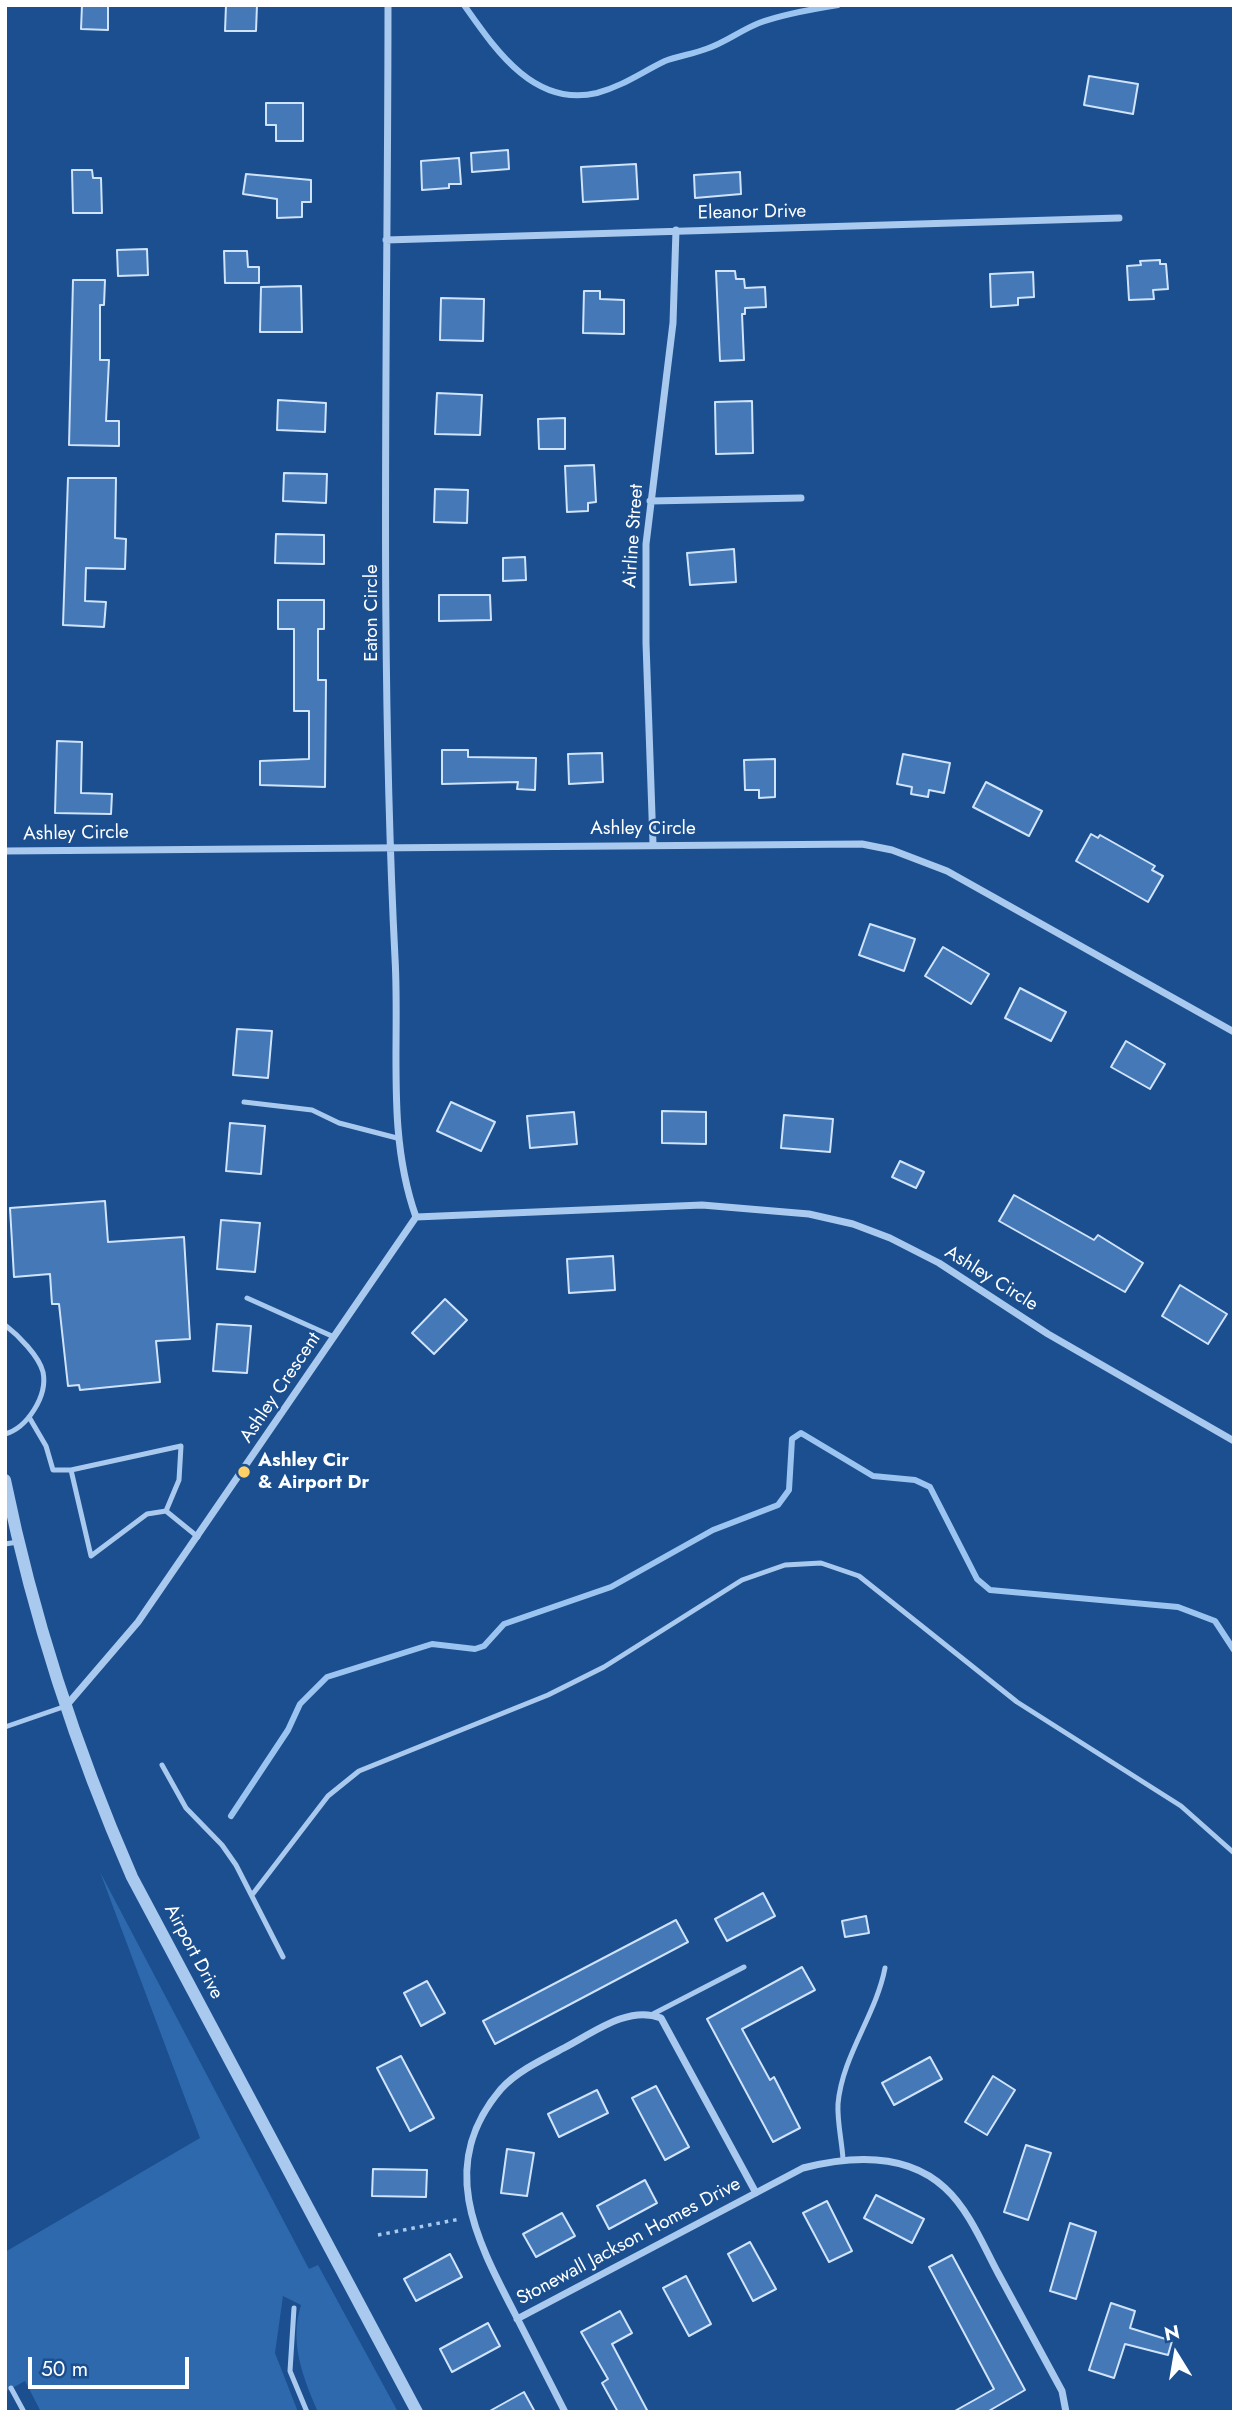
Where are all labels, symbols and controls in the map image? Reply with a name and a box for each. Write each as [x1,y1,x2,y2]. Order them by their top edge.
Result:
street label: Eleanor Drive [698,201,806,225]
street label: Airline Street [619,483,649,589]
street label: Eaton Circle [361,564,383,662]
street label: Ashley Circle [590,818,696,840]
street label: Ashley Circle [23,822,129,846]
street label: Ashley Circle [940,1241,1042,1317]
street label: Ashley Crescent [236,1328,326,1448]
place label: Ashley Cir & Airport Dr [258,1450,369,1494]
marker: Ashley Cir & Airport Dr [236,1464,252,1480]
street label: Airport Drive [158,1901,228,2003]
street label: Stonewall Jackson Homes Drive [513,2173,745,2311]
text: N [1162,2318,1182,2348]
north arrow [1141,2319,1211,2389]
scale bar [32,2344,192,2388]
text: 50 m [41,2354,88,2384]

